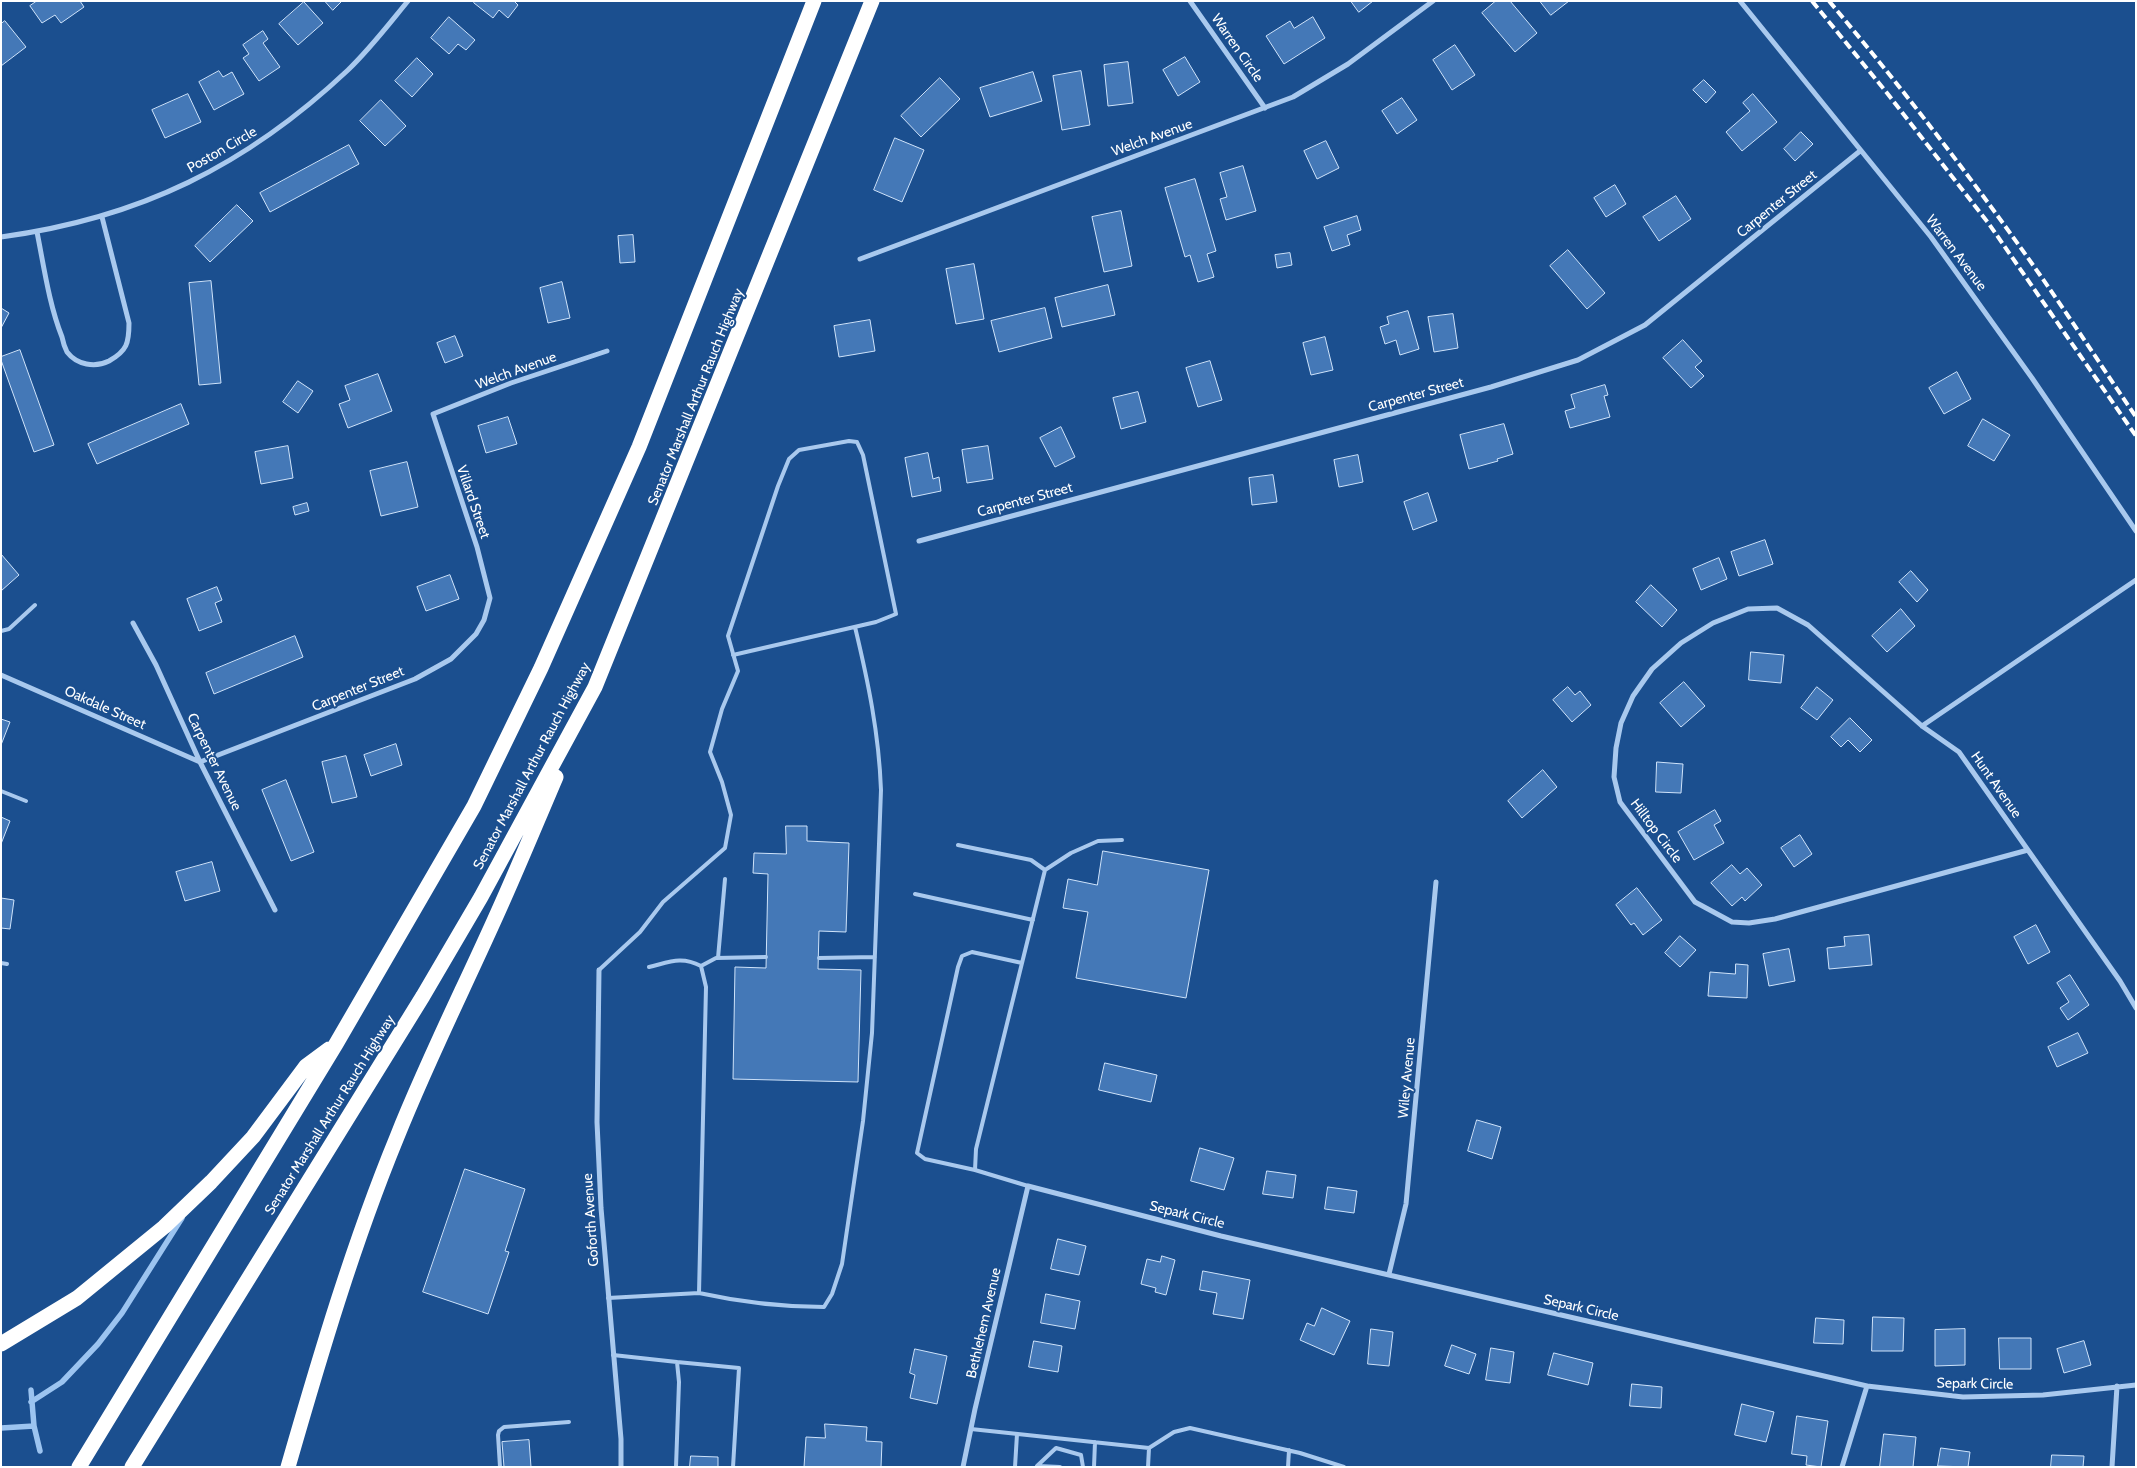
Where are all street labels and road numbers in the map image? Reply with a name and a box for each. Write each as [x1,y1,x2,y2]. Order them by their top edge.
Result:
street label: Warren Circle [1207,11,1267,85]
street label: Welch Avenue [1109,116,1195,160]
street label: Poston Circle [184,123,260,177]
street label: Carpenter Street [1734,167,1820,241]
street label: Warren Avenue [1922,212,1990,294]
street label: Senator Marshall Arthur Rauch Highway [645,286,747,508]
street label: Welch Avenue [473,349,559,393]
street label: Carpenter Street [1367,374,1465,416]
street label: Villard Street [453,463,493,541]
street label: Carpenter Street [976,479,1074,521]
street label: Senator Marshall Arthur Rauch Highway [470,659,594,873]
street label: Carpenter Street [309,663,407,715]
street label: Oakdale Street [62,683,148,733]
street label: Carpenter Avenue [183,711,245,813]
street label: Hunt Avenue [1967,749,2025,821]
street label: Hilltop Circle [1627,796,1685,866]
street label: Senator Marshall Arthur Rauch Highway [261,1012,399,1218]
street label: Wiley Avenue [1395,1037,1419,1119]
street label: Goforth Avenue [579,1173,603,1267]
street label: Separk Circle [1148,1198,1226,1232]
street label: Bethlehem Avenue [963,1266,1005,1380]
street label: Separk Circle [1542,1291,1620,1325]
street label: Separk Circle [1936,1375,2014,1393]

